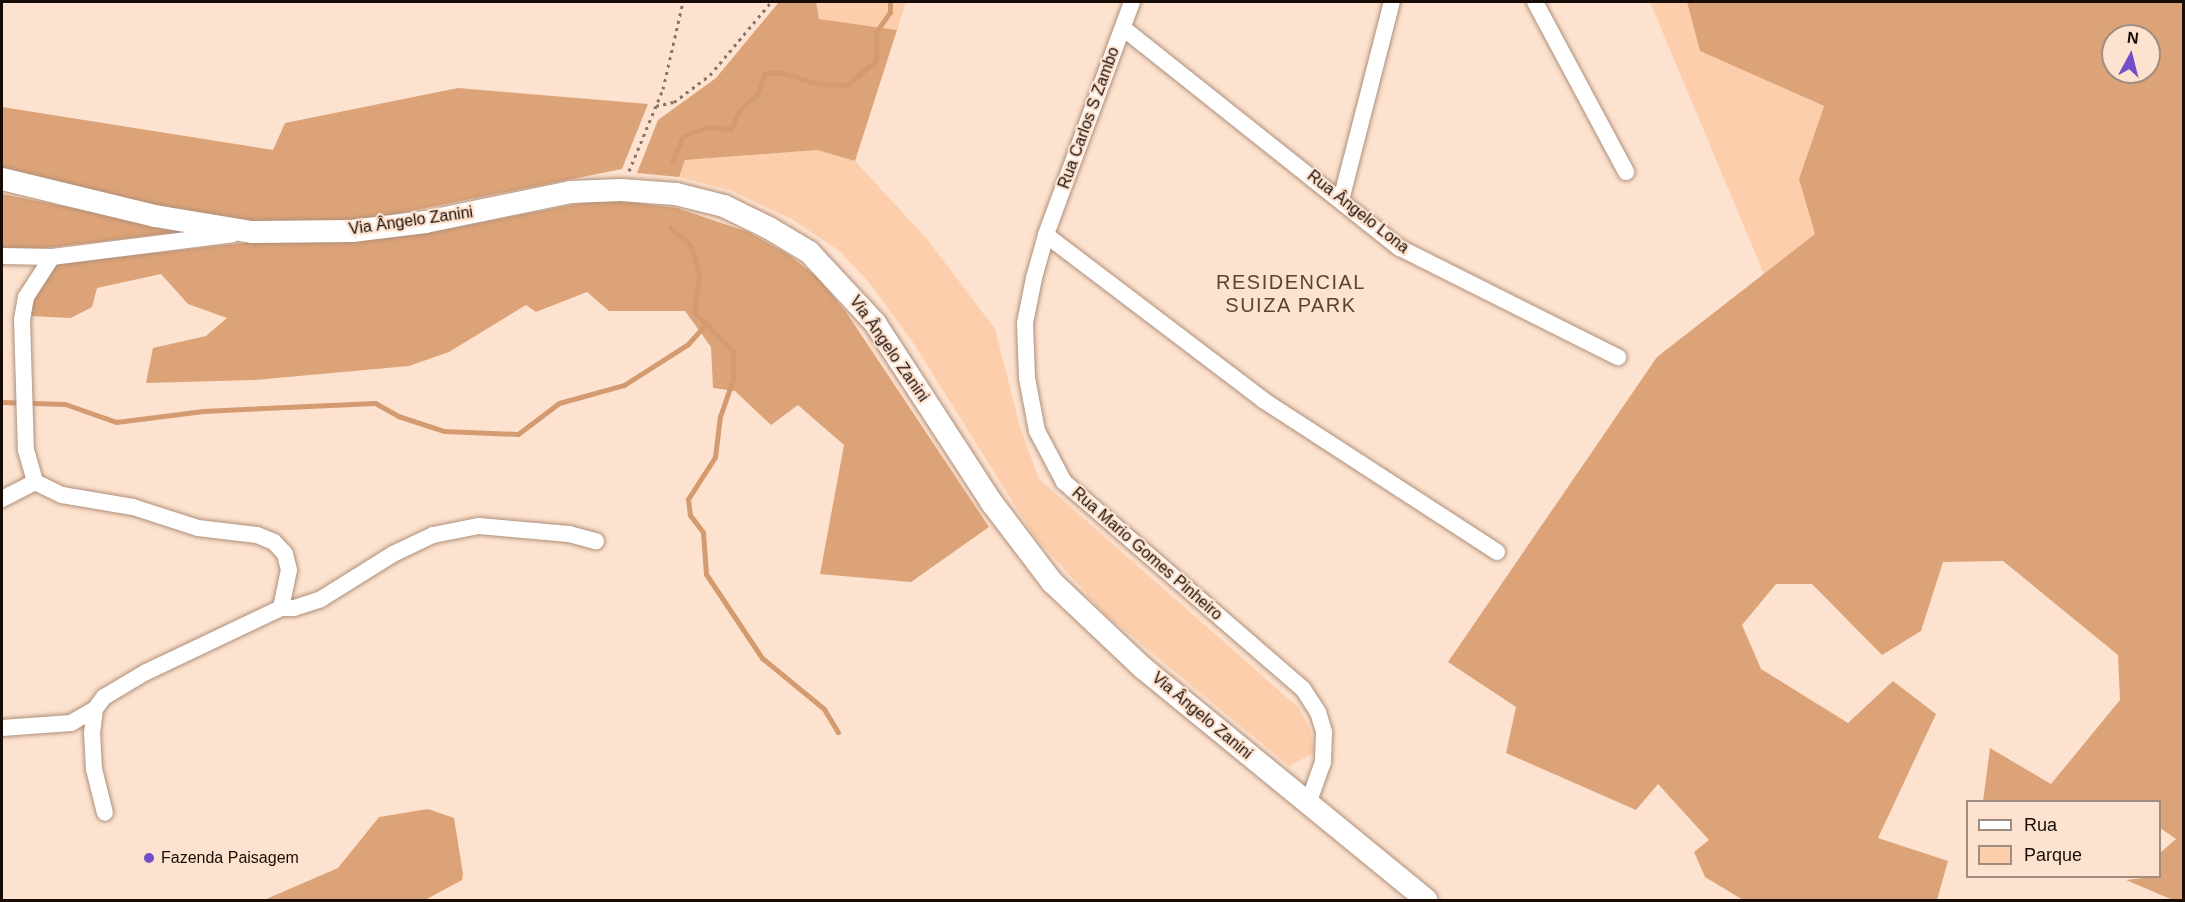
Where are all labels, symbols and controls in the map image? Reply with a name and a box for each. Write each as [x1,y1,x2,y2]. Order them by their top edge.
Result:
north arrow [2101,24,2161,84]
text: N [2126,28,2140,47]
street label: Rua Carlos S Zambo [1054,45,1124,191]
street label: Rua Ângelo Lona [1303,166,1413,258]
street label: Via Ângelo Zanini [348,203,474,239]
district label: RESIDENCIAL SUIZA PARK [1216,271,1366,318]
street label: Via Ângelo Zanini [845,292,933,406]
street label: Rua Mario Gomes Pinheiro [1068,483,1226,625]
street label: Via Ângelo Zanini [1148,668,1256,764]
legend [1966,800,2161,878]
text: Rua [2024,815,2057,835]
text: Parque [2024,845,2082,865]
place label: Fazenda Paisagem [161,848,299,868]
marker: Fazenda Paisagem [142,851,156,865]

